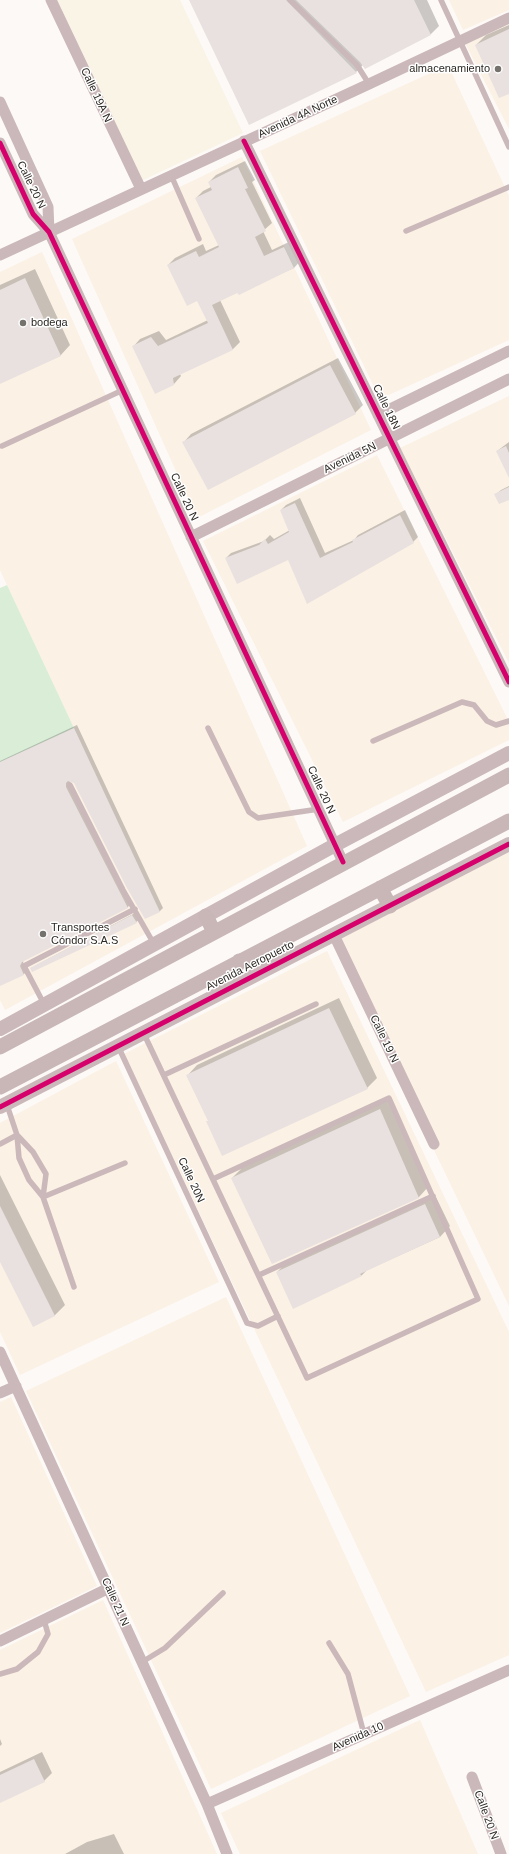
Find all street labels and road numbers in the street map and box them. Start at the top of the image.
street label: Calle 19A N [78,66,114,124]
street label: Avenida 4A Norte [256,93,340,141]
street label: Calle 20 N [14,159,48,211]
street label: Calle 18N [369,382,403,432]
street label: Avenida 5N [322,440,378,476]
street label: Calle 20 N [167,471,201,523]
street label: Calle 20 N [304,764,338,816]
street label: Avenida Aeropuerto [204,938,296,994]
street label: Calle 19 N [367,1013,401,1065]
street label: Calle 20N [175,1155,207,1205]
street label: Calle 21 N [99,1576,131,1628]
street label: Avenida 10 [330,1720,386,1754]
street label: Calle 20 N [471,1789,501,1841]

